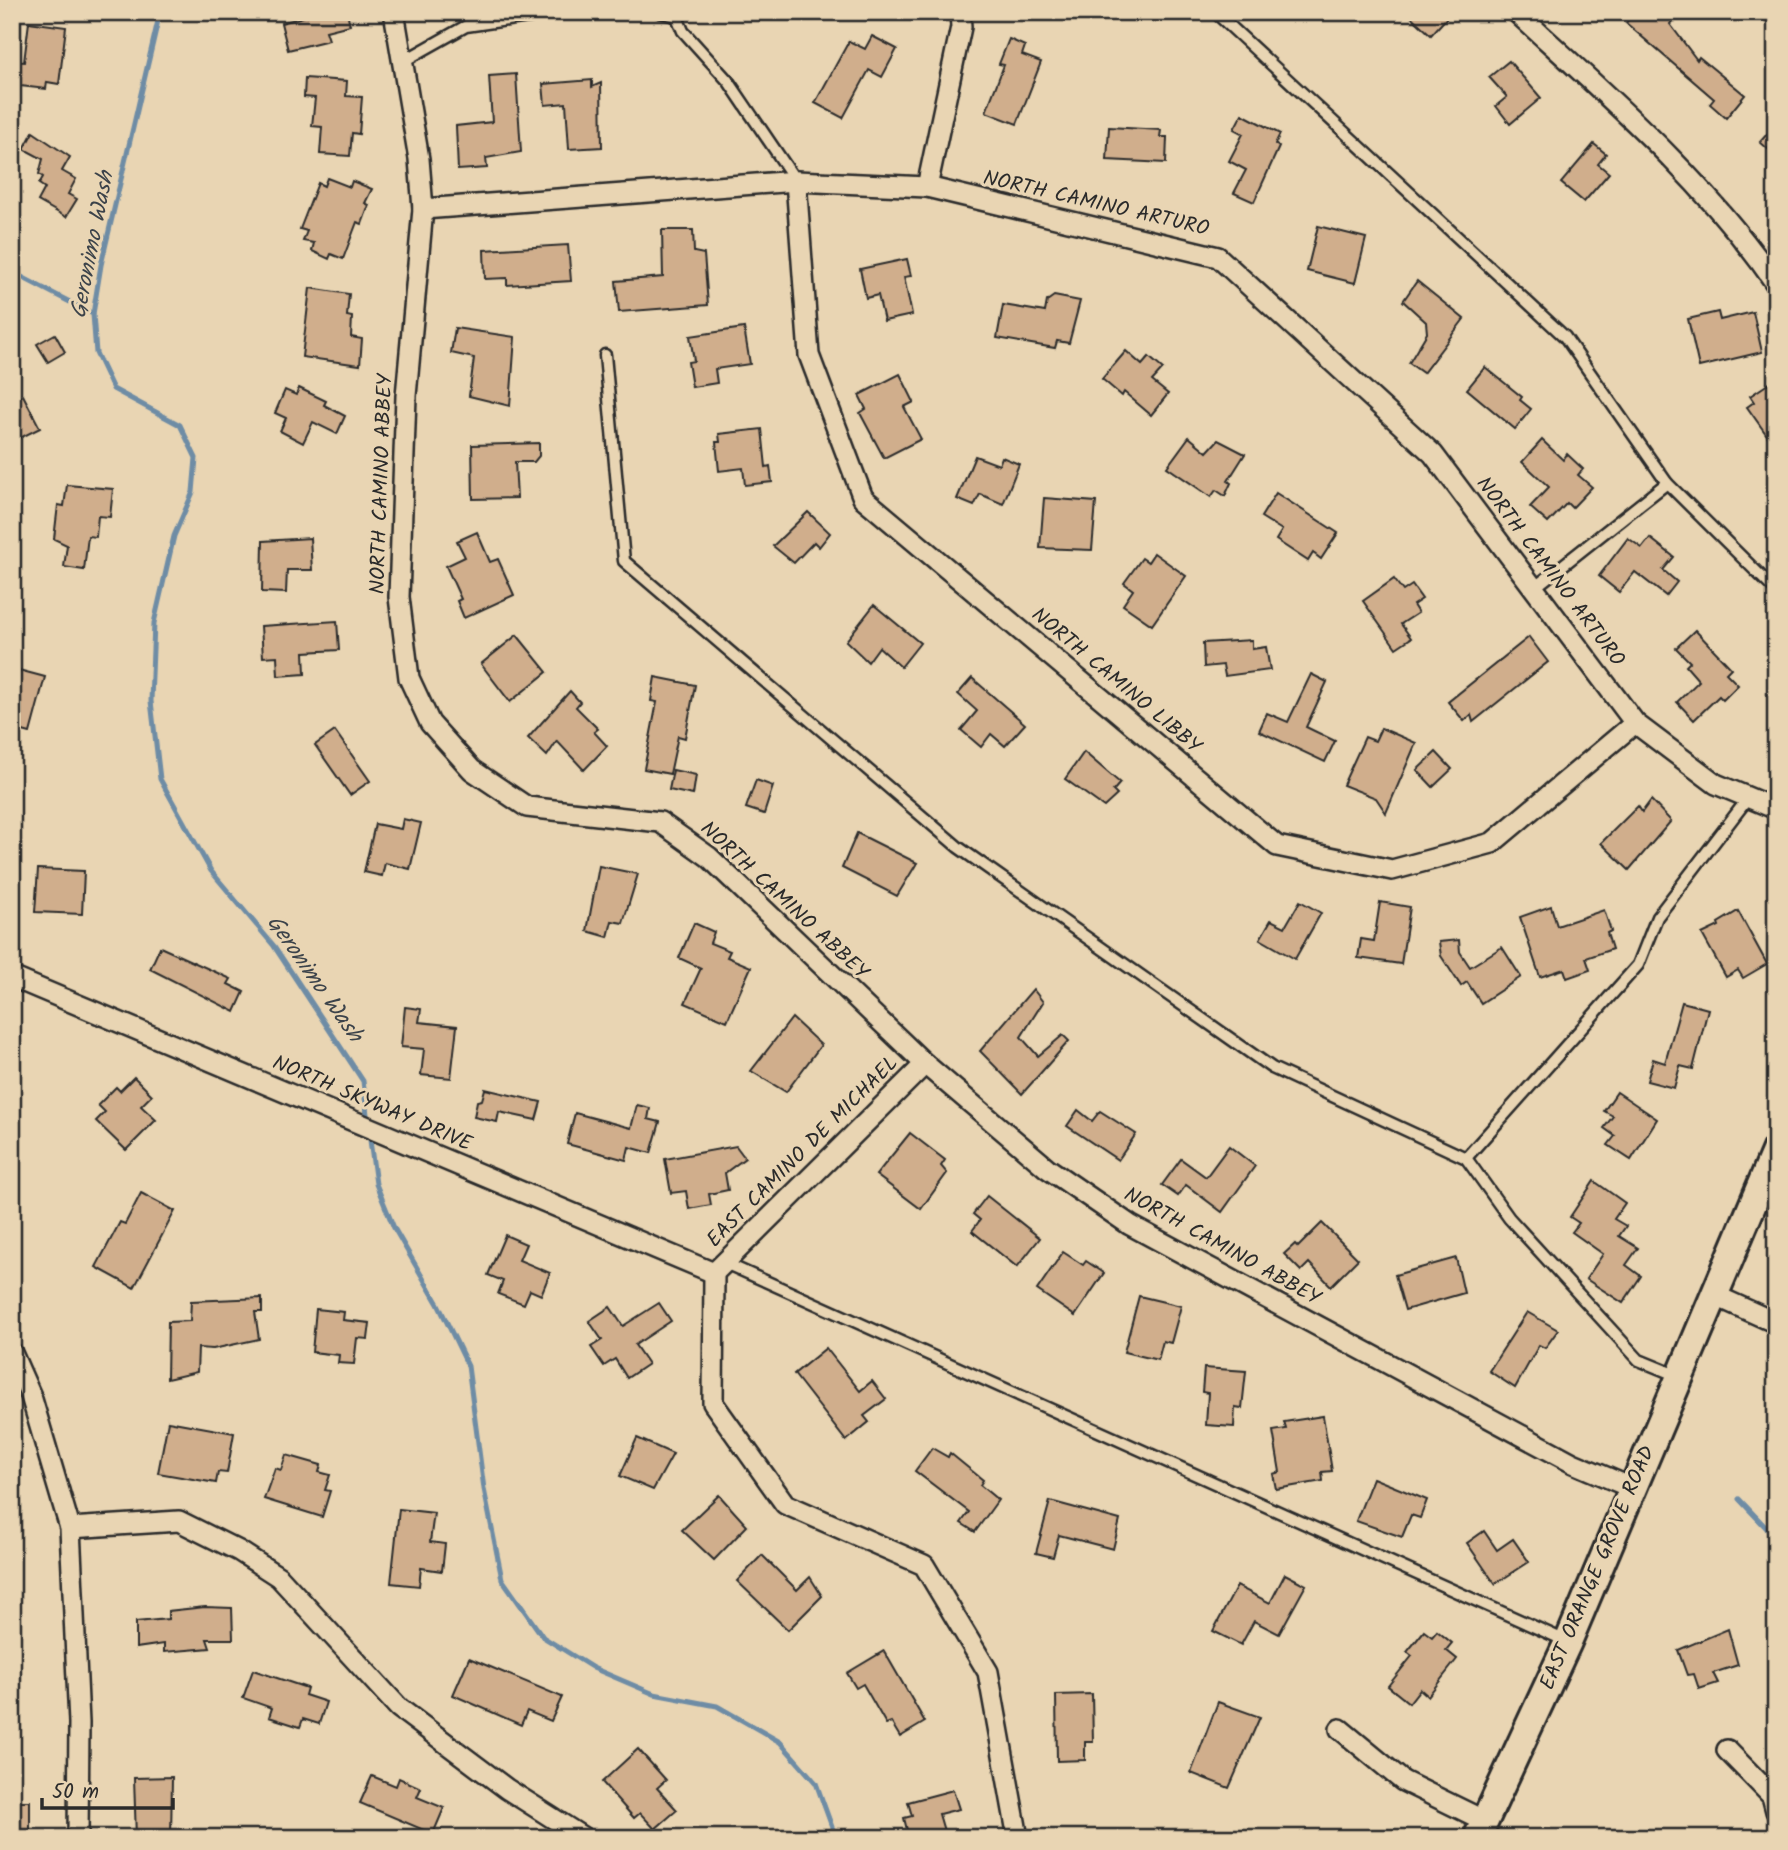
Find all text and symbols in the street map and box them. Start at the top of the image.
street label: NORTH CAMINO ARTURO [980,162,1212,246]
water label: Geronimo Wash [61,167,125,322]
street label: NORTH CAMINO ABBEY [362,372,402,595]
street label: NORTH CAMINO ARTURO [1467,470,1633,674]
street label: NORTH CAMINO LIBBY [1023,600,1209,763]
street label: NORTH CAMINO ABBEY [692,814,877,989]
water label: Geronimo Wash [257,908,372,1052]
street label: NORTH SKYWAY DRIVE [267,1047,478,1161]
street label: EAST CAMINO DE MICHAEL [699,1048,907,1256]
street label: NORTH CAMINO ABBEY [1117,1179,1327,1315]
street label: EAST ORANGE GROVE ROAD [1531,1441,1665,1695]
scale bar [42,1766,173,1810]
text: 50 m [52,1776,99,1809]

